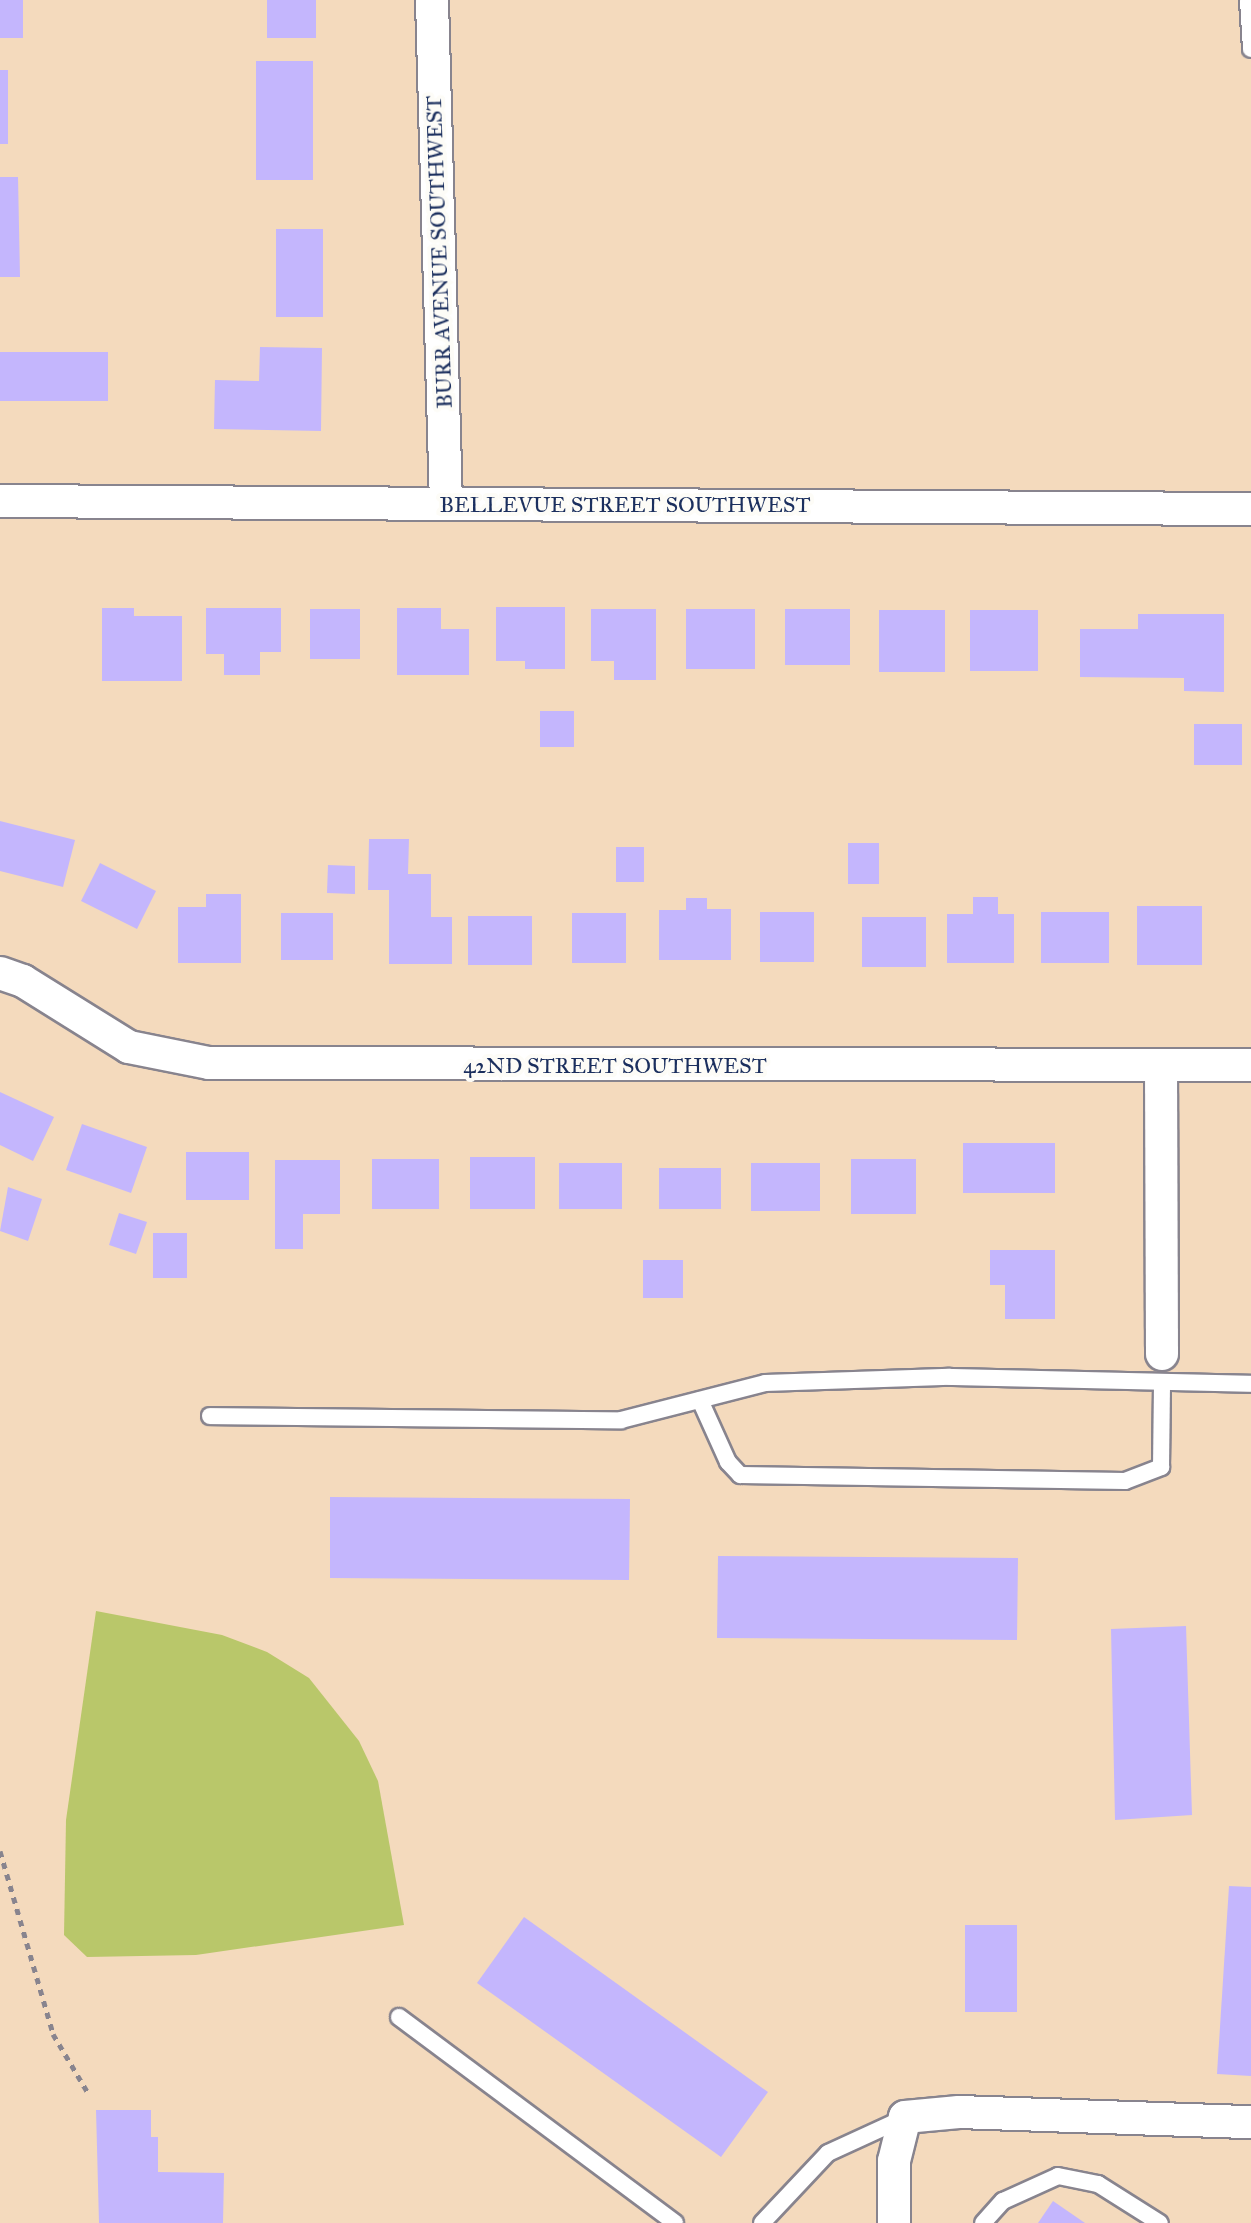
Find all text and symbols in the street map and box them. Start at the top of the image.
street label: BURR AVENUE SOUTHWEST [420,95,458,409]
street label: BELLEVUE STREET SOUTHWEST [440,492,810,518]
street label: 42ND STREET SOUTHWEST [463,1053,767,1079]

